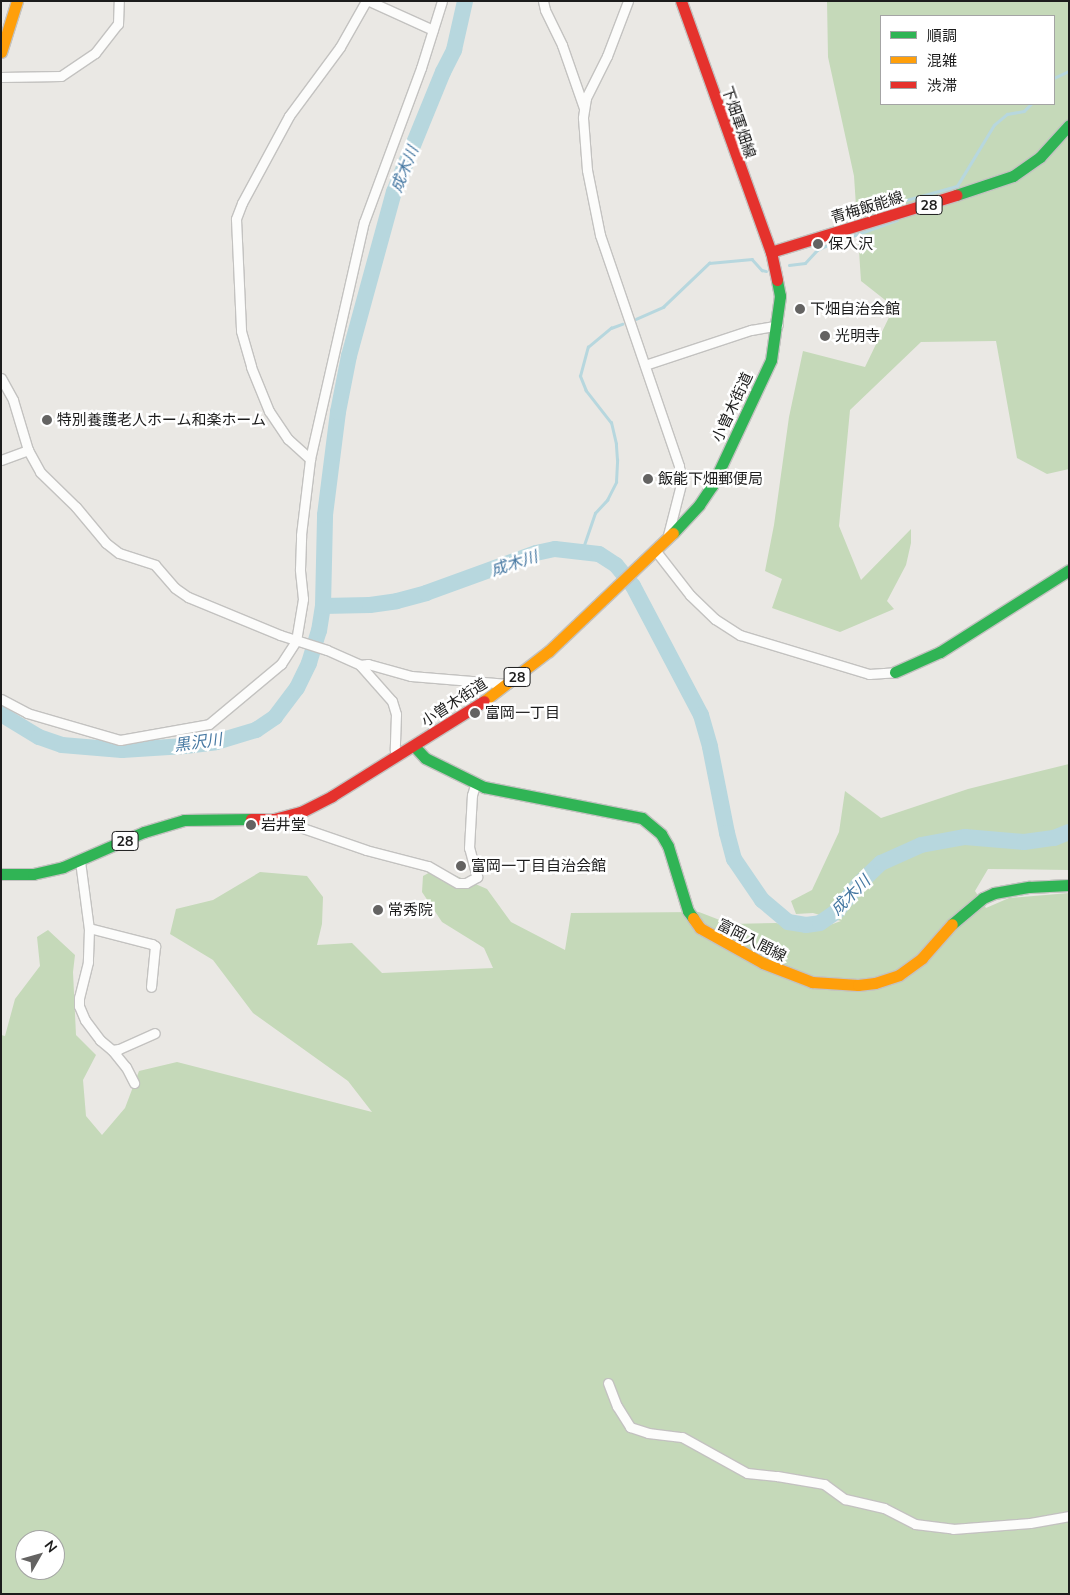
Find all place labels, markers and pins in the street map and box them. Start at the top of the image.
place label: 保入沢 [828,235,873,253]
marker: 保入沢 [812,238,824,250]
place label: 下畑自治会館 [810,300,900,318]
marker: 下畑自治会館 [794,303,806,315]
place label: 光明寺 [835,327,880,345]
marker: 光明寺 [819,330,831,342]
place label: 特別養護老人ホーム和楽ホーム [57,411,267,429]
marker: 特別養護老人ホーム和楽ホーム [41,414,53,426]
place label: 飯能下畑郵便局 [658,470,763,488]
marker: 飯能下畑郵便局 [642,473,654,485]
place label: 富岡一丁目 [485,704,560,722]
marker: 富岡一丁目 [469,707,481,719]
place label: 岩井堂 [261,816,306,834]
marker: 岩井堂 [245,819,257,831]
place label: 富岡一丁目自治会館 [471,857,606,875]
marker: 富岡一丁目自治会館 [455,860,467,872]
place label: 常秀院 [388,901,433,919]
marker: 常秀院 [372,904,384,916]

